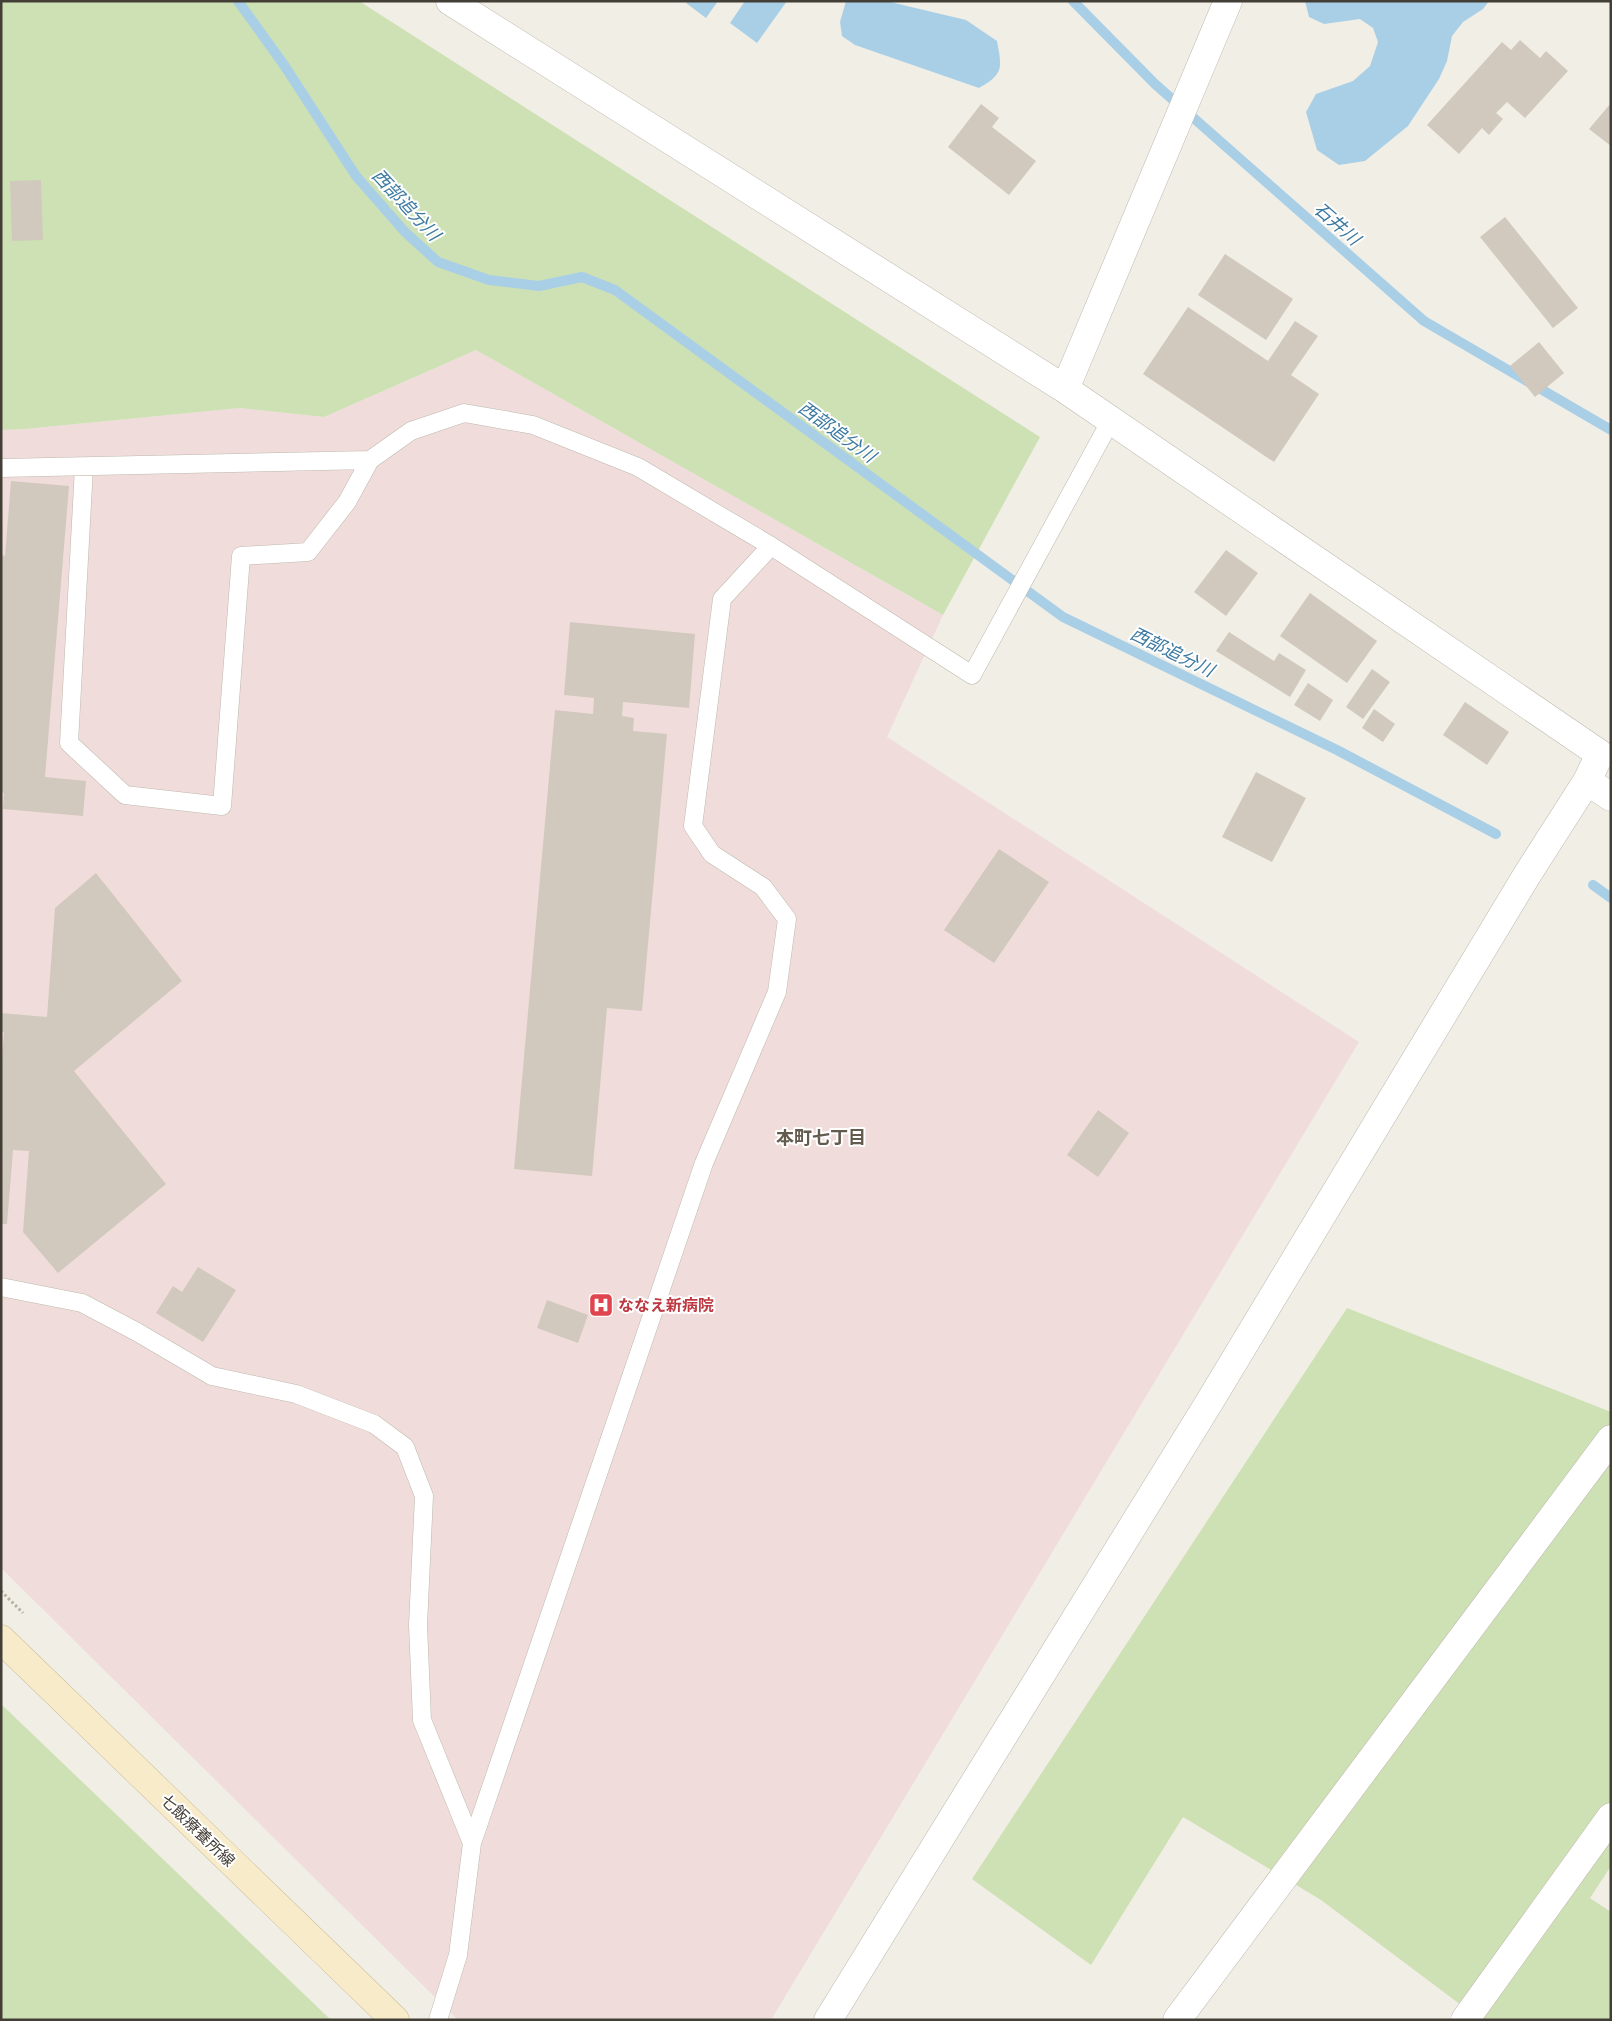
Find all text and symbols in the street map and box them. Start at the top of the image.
water label: 西部追分川 [368,164,447,246]
water label: 石井川 [1310,197,1367,251]
water label: 西部追分川 [795,396,882,468]
water label: 西部追分川 [1127,621,1220,682]
district label: 本町七丁目 [776,1126,866,1148]
hospital icon: ななえ新病院 [588,1292,614,1318]
place label: ななえ新病院 [618,1295,714,1314]
street label: 七飯療養所線 [157,1789,239,1870]

